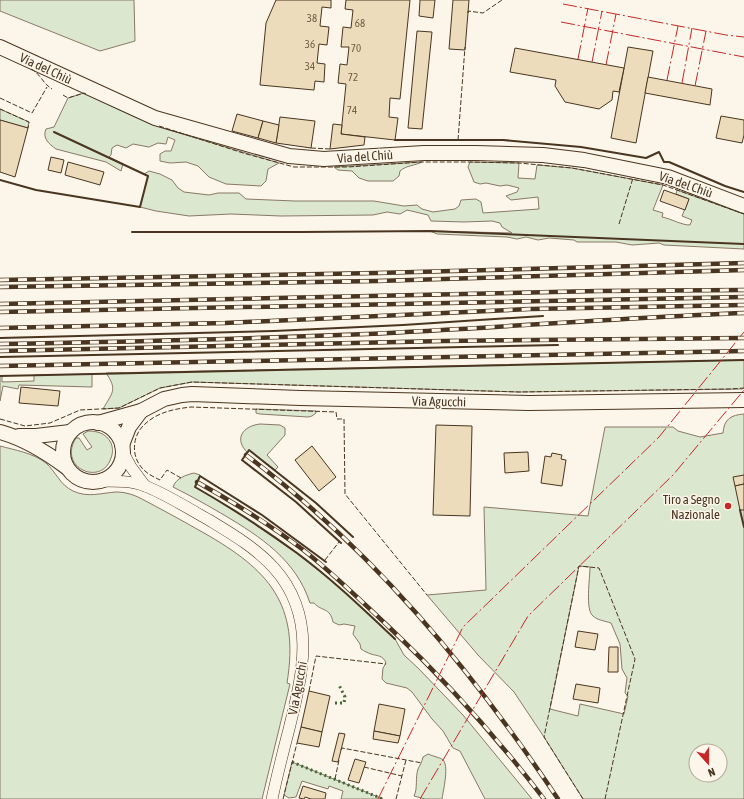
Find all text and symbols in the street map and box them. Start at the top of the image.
house number: 38 [307,12,317,24]
house number: 68 [355,17,365,29]
house number: 36 [305,38,315,50]
house number: 70 [351,42,361,54]
street label: Via del Chiù [17,50,74,87]
house number: 34 [305,60,315,72]
house number: 72 [348,71,358,83]
house number: 74 [347,104,357,116]
street label: Via del Chiù [337,147,393,166]
street label: Via del Chiù [657,168,715,201]
street label: Via Agucchi [412,394,466,409]
place label: Tiro a Segno Nazionale [663,492,720,522]
marker: Tiro a Segno Nazionale [723,501,733,511]
street label: Via Agucchi [285,660,310,716]
north arrow [688,743,728,783]
text: N [706,766,717,779]

